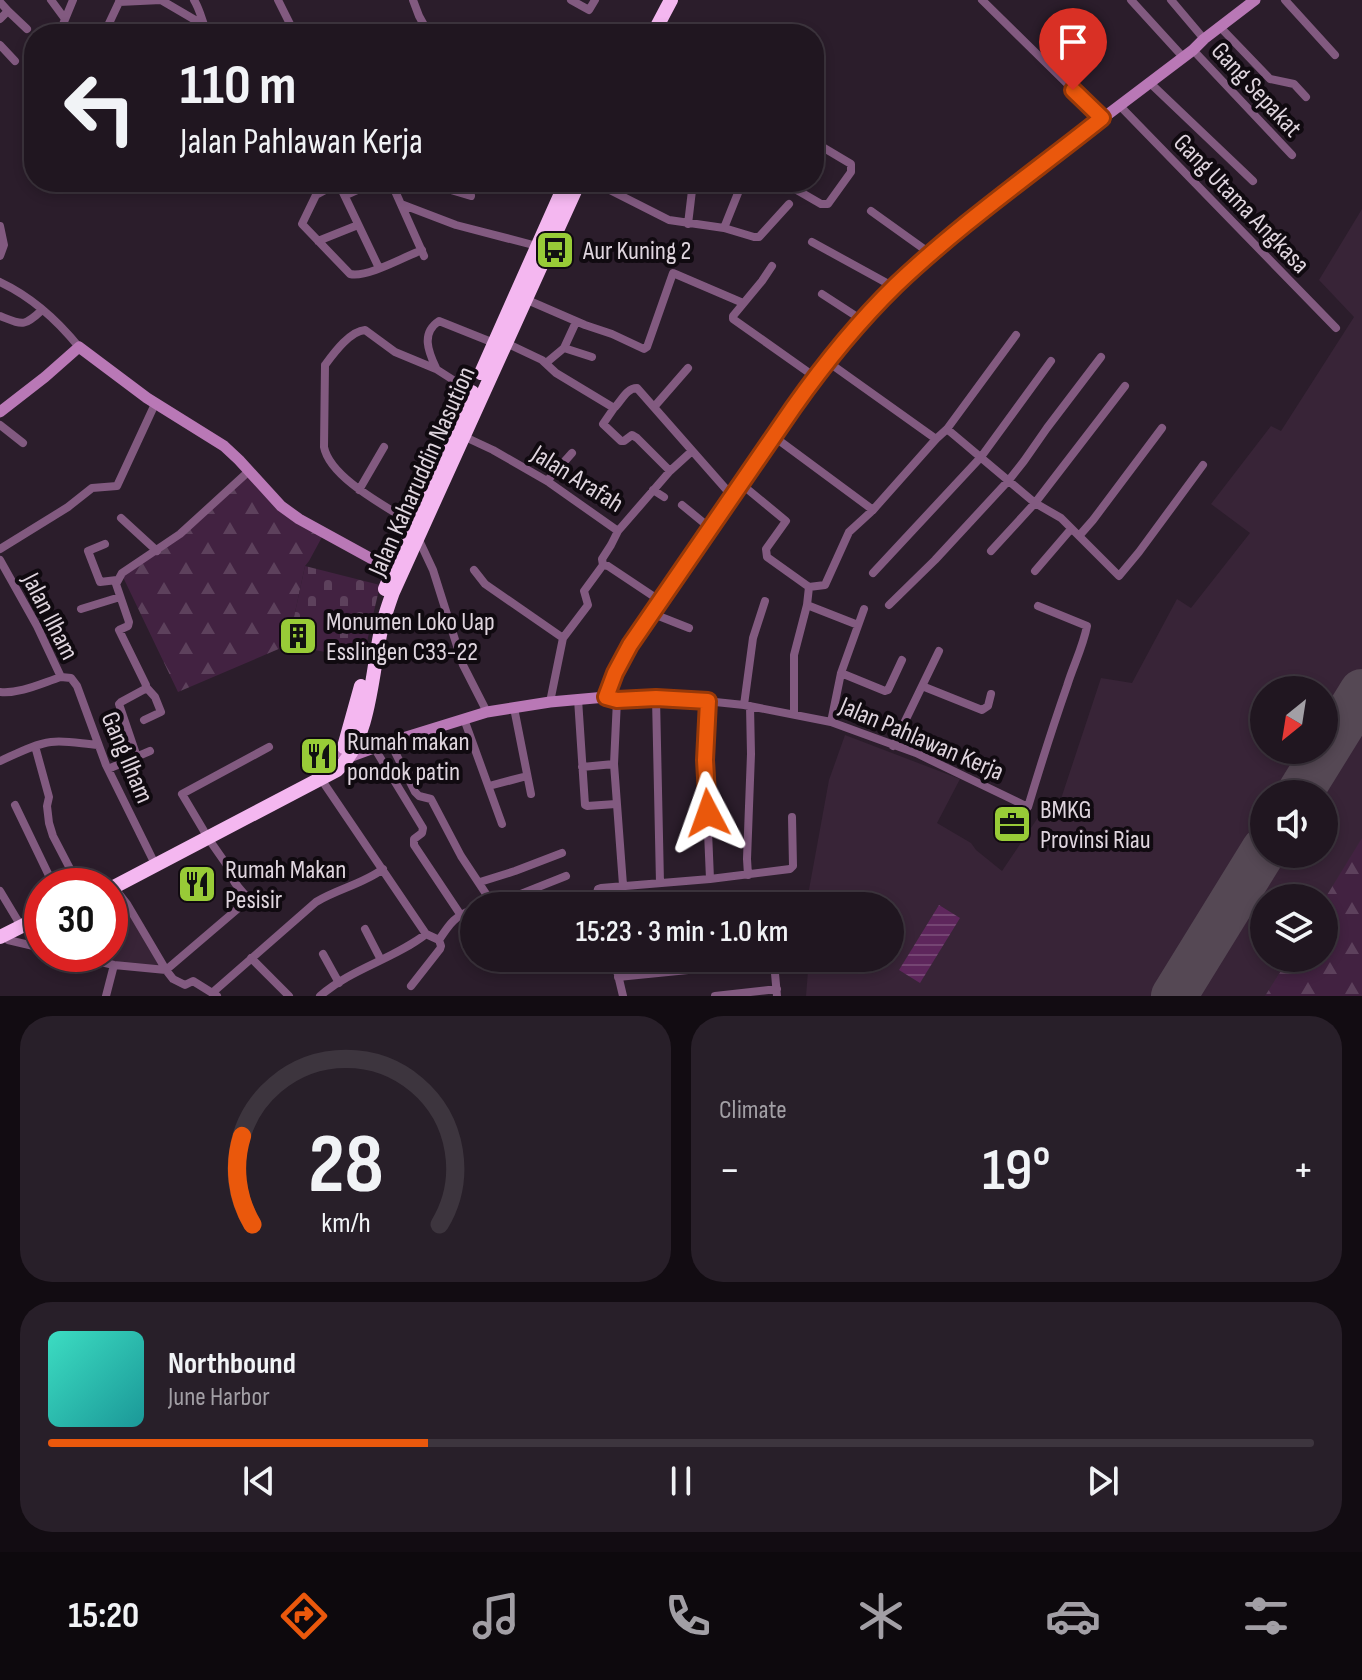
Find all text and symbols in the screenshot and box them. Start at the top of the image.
pin [1039,8,1107,90]
icon: arrive [1051,20,1095,64]
street label: Gang Sepakat [1204,36,1308,144]
text: 110 m [180,53,296,120]
icon: left [48,56,152,160]
text: Jalan Pahlawan Kerja [180,121,423,164]
street label: Gang Utama Angkasa [1166,128,1315,280]
bus stop icon: Aur Kuning 2 [534,229,576,271]
place label: Aur Kuning 2 [582,236,691,267]
street label: Jalan Kaharuddin Nasution [362,362,483,582]
street label: Jalan Arafah [525,438,629,520]
street label: Jalan Ilham [14,567,85,665]
place label: Monumen Loko Uap Esslingen C33-22 [326,607,495,668]
building icon: Monumen Loko Uap Esslingen C33-22 [277,615,319,657]
north arrow [1250,676,1338,764]
map controls [1250,676,1338,972]
street label: Jalan Pahlawan Kerja [834,690,1008,788]
street label: Gang Ilham [94,707,160,808]
place label: Rumah makan pondok patin [347,727,470,788]
restaurant icon: Rumah makan pondok patin [298,735,340,777]
position arrow [666,771,750,855]
button: sound [1250,780,1338,868]
place label: BMKG Provinsi Riau [1040,795,1151,856]
office icon: BMKG Provinsi Riau [991,803,1033,845]
place label: Rumah Makan Pesisir [225,855,346,916]
restaurant icon: Rumah Makan Pesisir [176,863,218,905]
speed limit sign: 30 [24,868,128,972]
button: layers [1250,884,1338,972]
text: 15:23 · 3 min · 1.0 km [576,914,788,950]
text: Climate [719,1095,787,1126]
text: 28 [308,1116,383,1216]
text: 19° [982,1135,1051,1207]
text: − [719,1144,741,1197]
text: + [1292,1144,1314,1197]
text: km/h [321,1206,370,1241]
text: Northbound [168,1346,296,1382]
text: June Harbor [168,1382,270,1413]
icon: previous [237,1459,281,1503]
icon: pause [659,1459,703,1503]
icon: next [1081,1459,1125,1503]
icon: directions [276,1588,332,1644]
icon: music [468,1588,524,1644]
icon: phone [660,1588,716,1644]
icon: climate [853,1588,909,1644]
icon: car [1045,1588,1101,1644]
icon: filters [1238,1588,1294,1644]
text: 15:20 [68,1595,139,1638]

